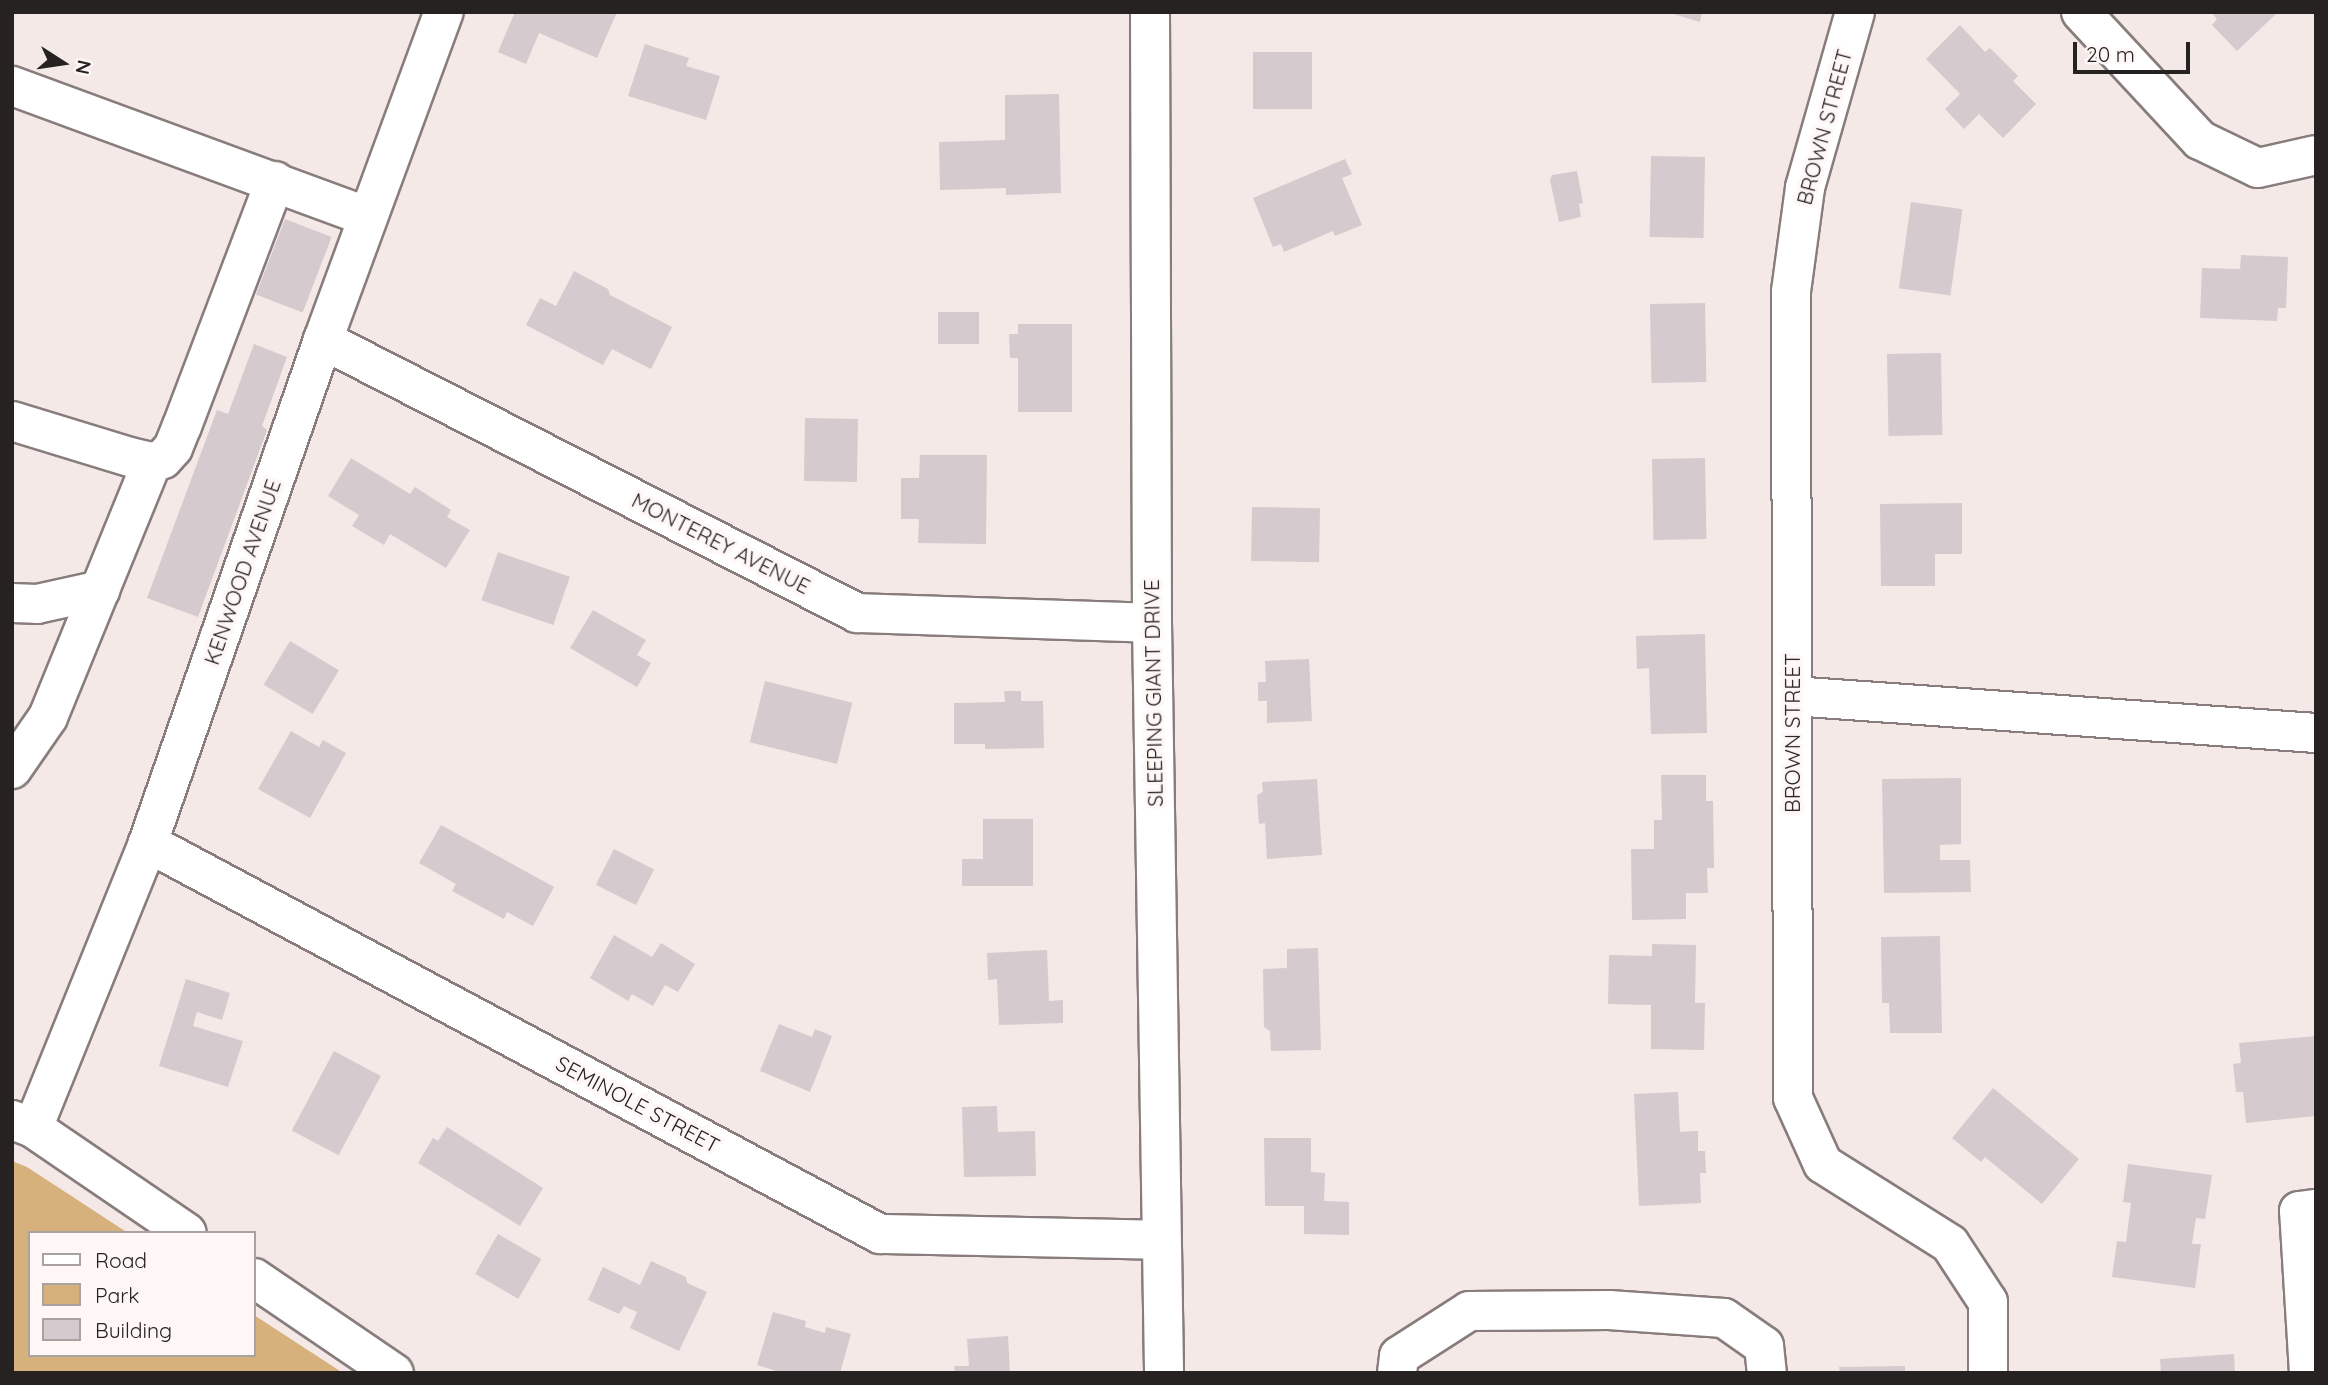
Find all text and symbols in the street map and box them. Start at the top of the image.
north arrow [28,28,98,98]
scale bar [2076,28,2193,72]
text: 20 m [2086,41,2135,67]
street label: BROWN STREET [1791,47,1857,207]
text: N [70,58,97,77]
street label: KENWOOD AVENUE [198,476,286,668]
street label: MONTEREY AVENUE [628,487,814,599]
street label: SLEEPING GIANT DRIVE [1138,579,1168,807]
street label: BROWN STREET [1779,653,1805,813]
street label: SEMINOLE STREET [552,1050,724,1158]
legend [28,1231,256,1357]
text: Road [95,1247,147,1273]
text: Park [95,1282,139,1308]
text: Building [95,1317,172,1343]

